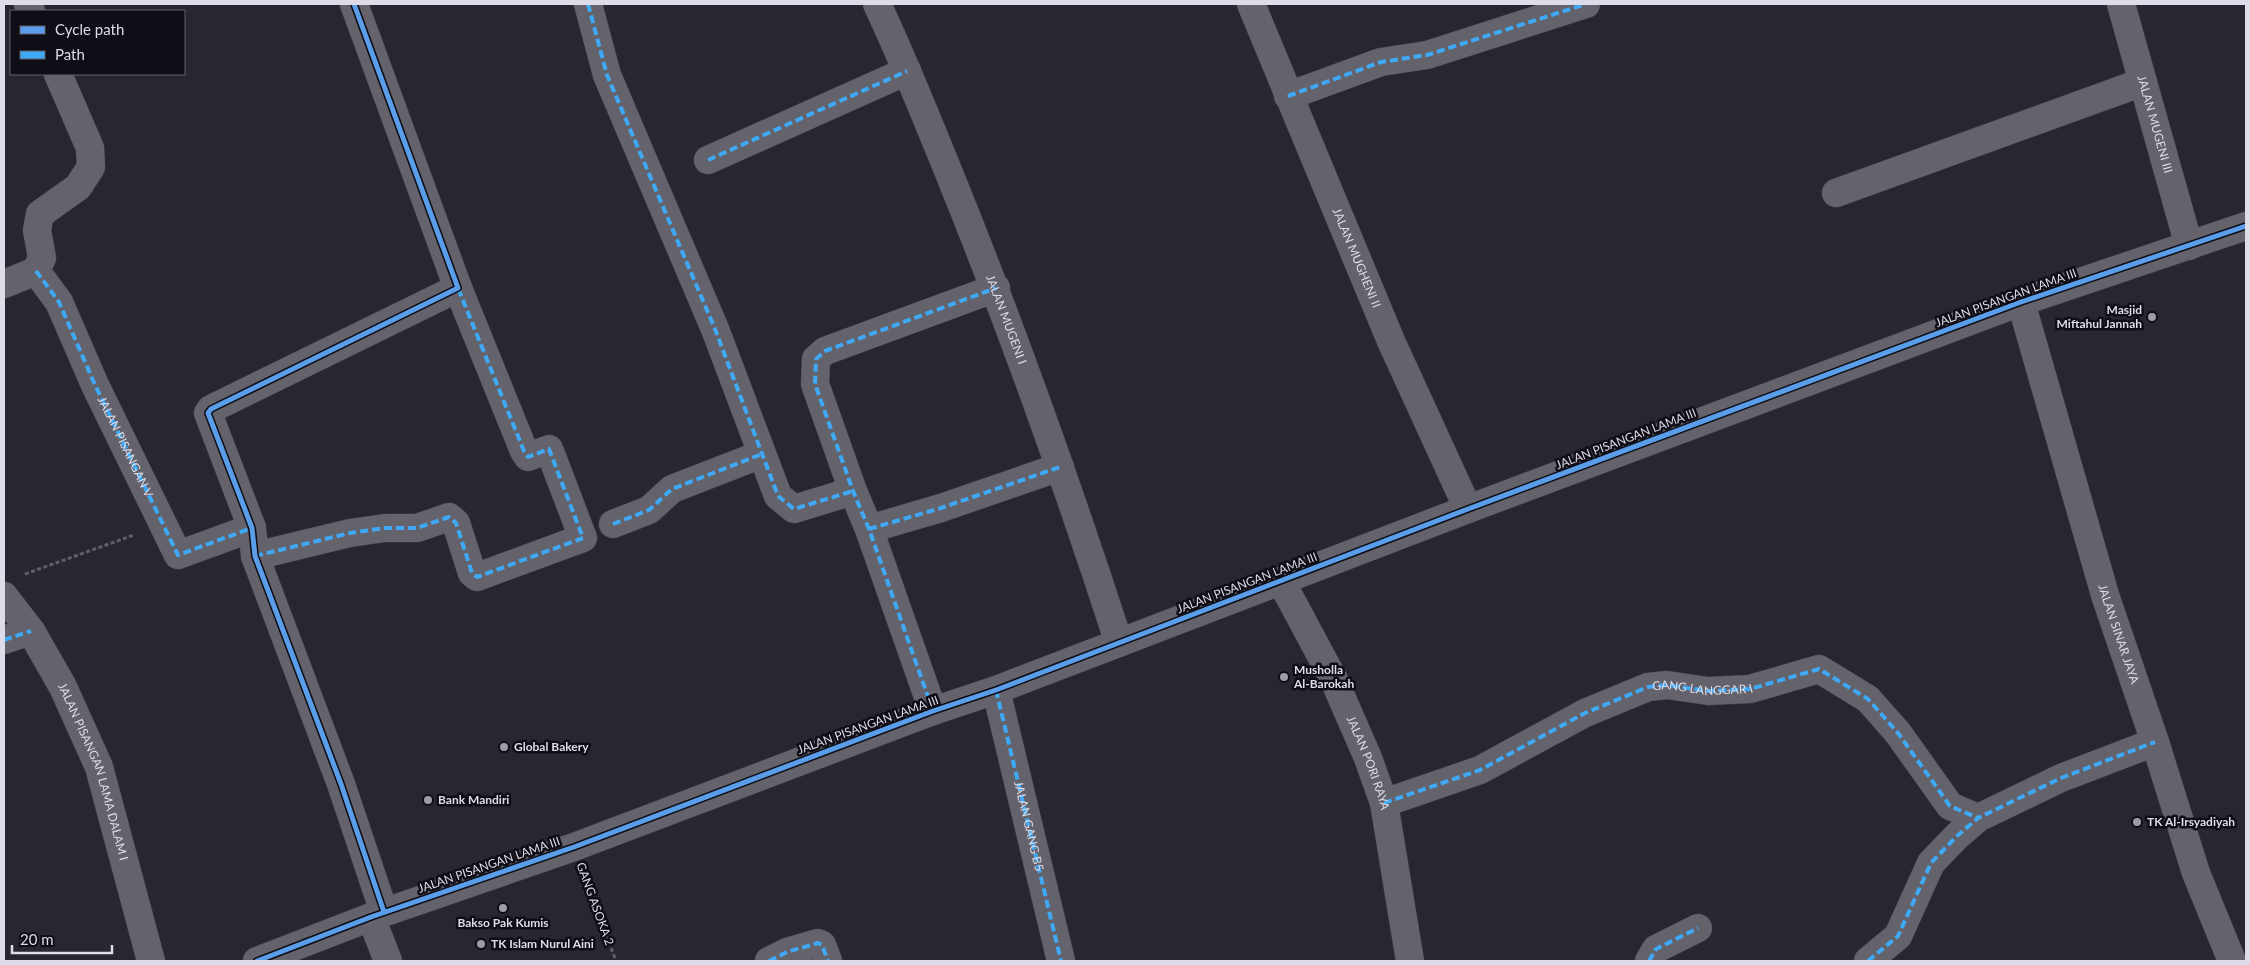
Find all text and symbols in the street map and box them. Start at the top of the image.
legend [10,10,185,75]
text: Cycle path [55,20,124,38]
text: Path [55,45,85,63]
street label: JALAN MUGENI III [2134,74,2176,175]
street label: JALAN MUGHENI II [1330,206,1384,310]
street label: JALAN PISANGAN LAMA III [1933,265,2078,330]
street label: JALAN MUGENI I [983,273,1030,366]
place label: Masjid Miftahul Jannah [2057,302,2142,331]
marker: Masjid Miftahul Jannah [2146,311,2158,323]
street label: JALAN PISANGAN V [95,394,157,501]
street label: JALAN PISANGAN LAMA III [1554,405,1698,472]
street label: JALAN PISANGAN LAMA III [1175,549,1319,616]
street label: JALAN SINAR JAYA [2095,582,2143,686]
place label: Musholla Al-Barokah [1293,662,1354,691]
marker: Musholla Al-Barokah [1278,671,1290,683]
street label: GANG LANGGAR I [1652,677,1755,698]
street label: JALAN PISANGAN LAMA DALAM I [55,680,132,862]
street label: JALAN PISANGAN LAMA III [795,692,940,757]
street label: JALAN PORI RAYA [1343,713,1393,812]
place label: Global Bakery [514,739,589,754]
marker: Global Bakery [498,741,510,753]
street label: JALAN GANG B5 [1011,779,1047,873]
place label: Bank Mandiri [438,792,509,807]
marker: Bank Mandiri [422,794,434,806]
place label: TK Al-Irsyadiyah [2147,814,2235,829]
marker: TK Al-Irsyadiyah [2131,816,2143,828]
street label: JALAN PISANGAN LAMA III [416,833,562,896]
street label: GANG ASOKA 2 [573,860,617,947]
marker: Bakso Pak Kumis [497,902,509,914]
place label: Bakso Pak Kumis [457,915,549,930]
scale bar [12,922,112,954]
text: 20 m [20,930,54,948]
place label: TK Islam Nurul Aini [491,936,594,951]
marker: TK Islam Nurul Aini [475,938,487,950]

